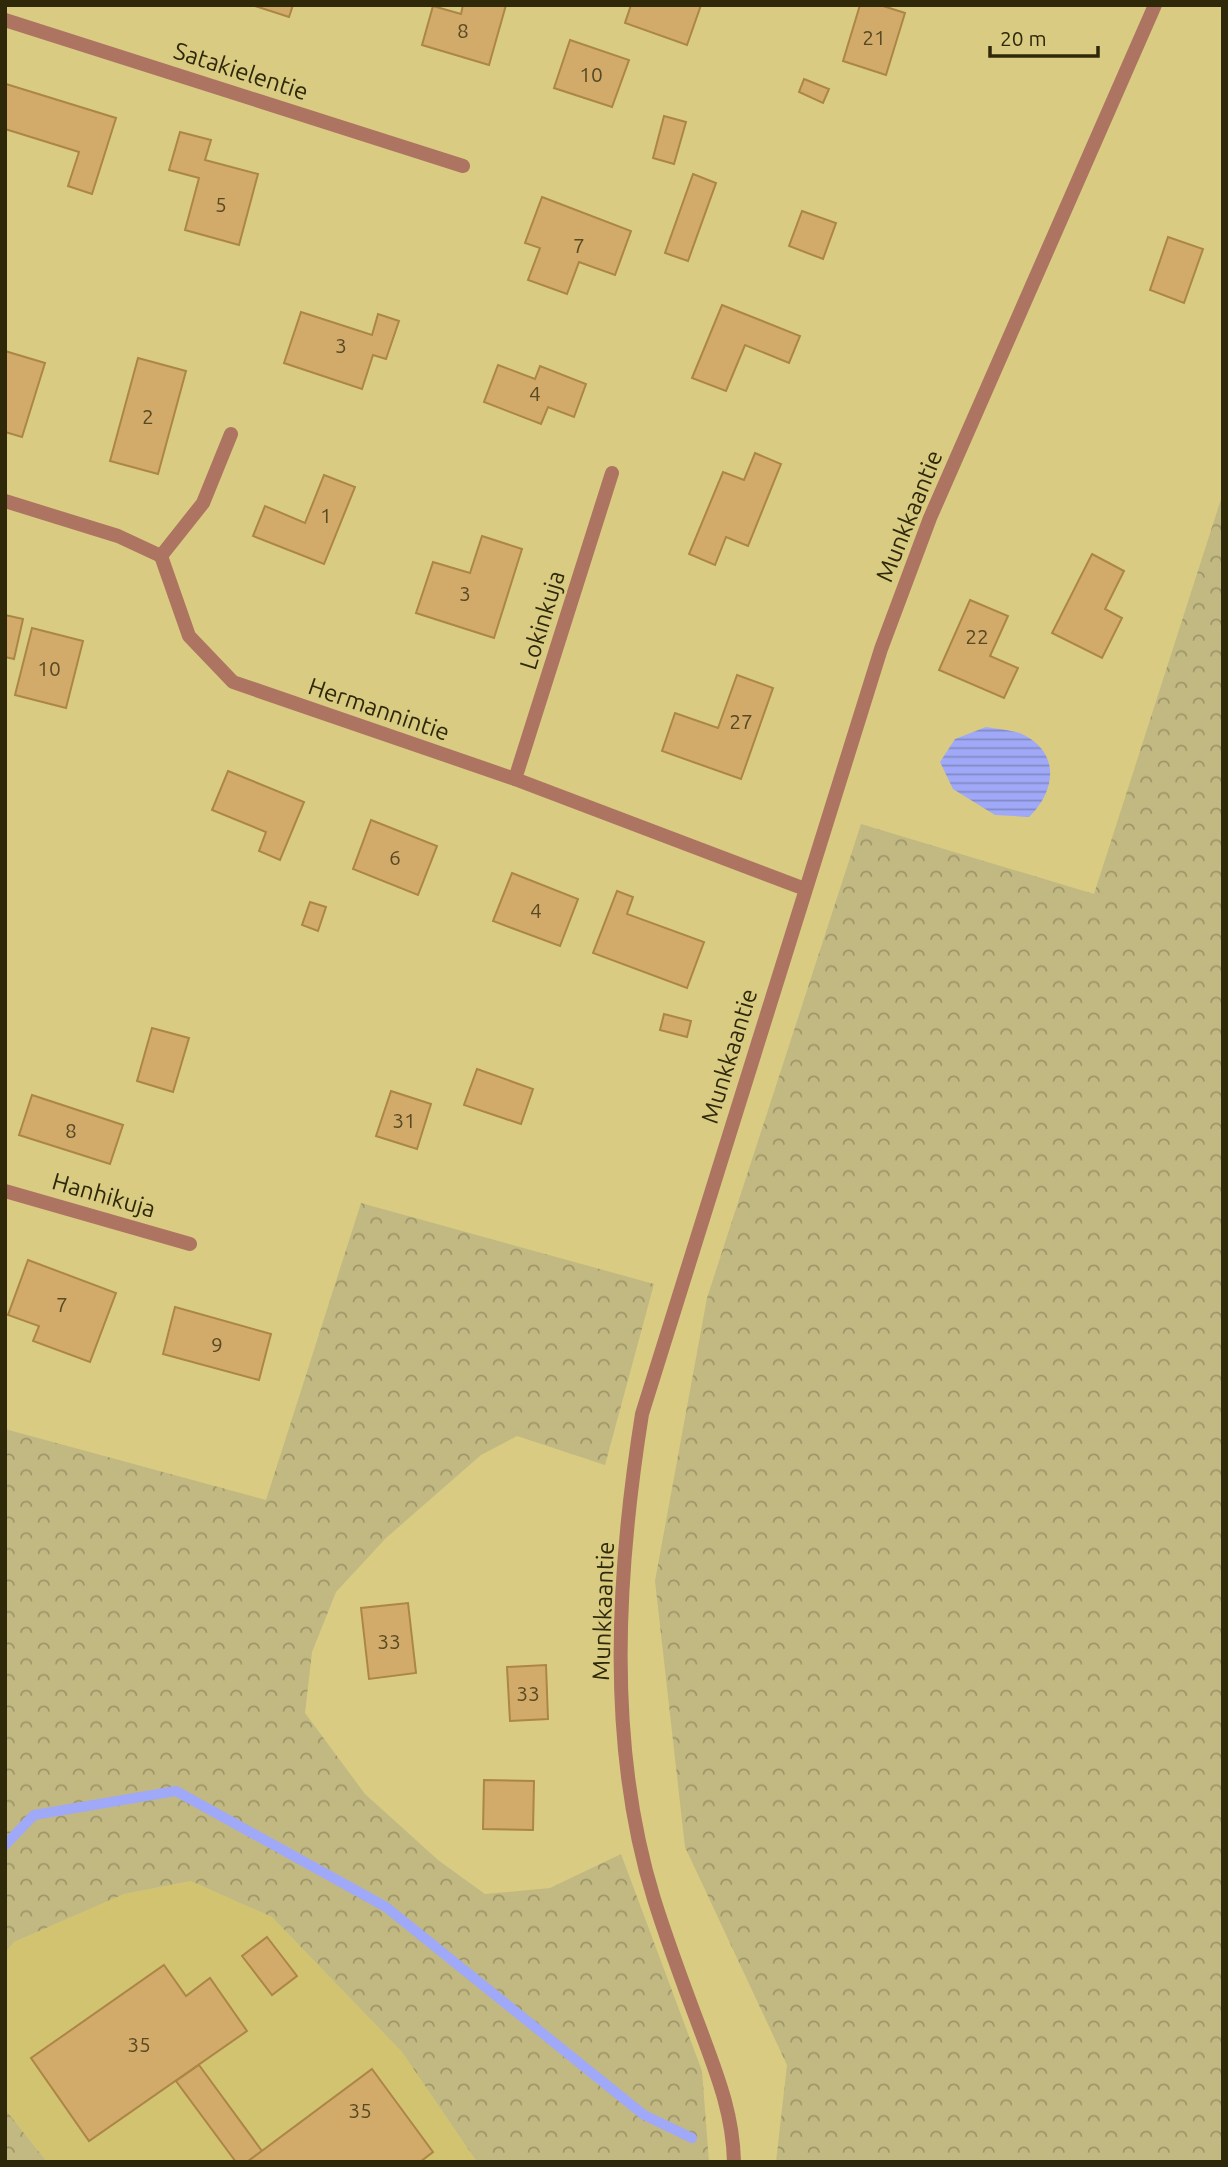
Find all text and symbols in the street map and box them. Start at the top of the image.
scale bar [990,14,1098,58]
house number: 8 [457,18,469,42]
house number: 21 [862,25,886,49]
text: 20 m [1000,26,1047,50]
street label: Satakielentie [170,37,312,105]
house number: 10 [579,62,603,86]
house number: 5 [215,192,227,216]
house number: 7 [573,233,585,257]
house number: 3 [335,333,347,357]
house number: 4 [529,381,541,405]
house number: 2 [142,404,154,428]
street label: Munkkaantie [870,446,948,586]
house number: 1 [320,503,332,527]
street label: Lokinkuja [514,567,570,673]
house number: 3 [459,581,471,605]
house number: 22 [965,624,989,648]
house number: 10 [37,656,61,680]
street label: Hermannintie [305,672,453,746]
house number: 27 [729,709,753,733]
house number: 6 [389,845,401,869]
house number: 4 [530,898,542,922]
street label: Munkkaantie [696,985,762,1127]
house number: 31 [392,1108,416,1132]
house number: 8 [65,1118,77,1142]
street label: Hanhikuja [49,1167,159,1223]
house number: 7 [56,1292,68,1316]
house number: 9 [211,1332,223,1356]
street label: Munkkaantie [587,1541,619,1681]
house number: 33 [377,1629,401,1653]
house number: 33 [516,1681,540,1705]
house number: 35 [127,2032,151,2056]
house number: 35 [348,2098,372,2122]

